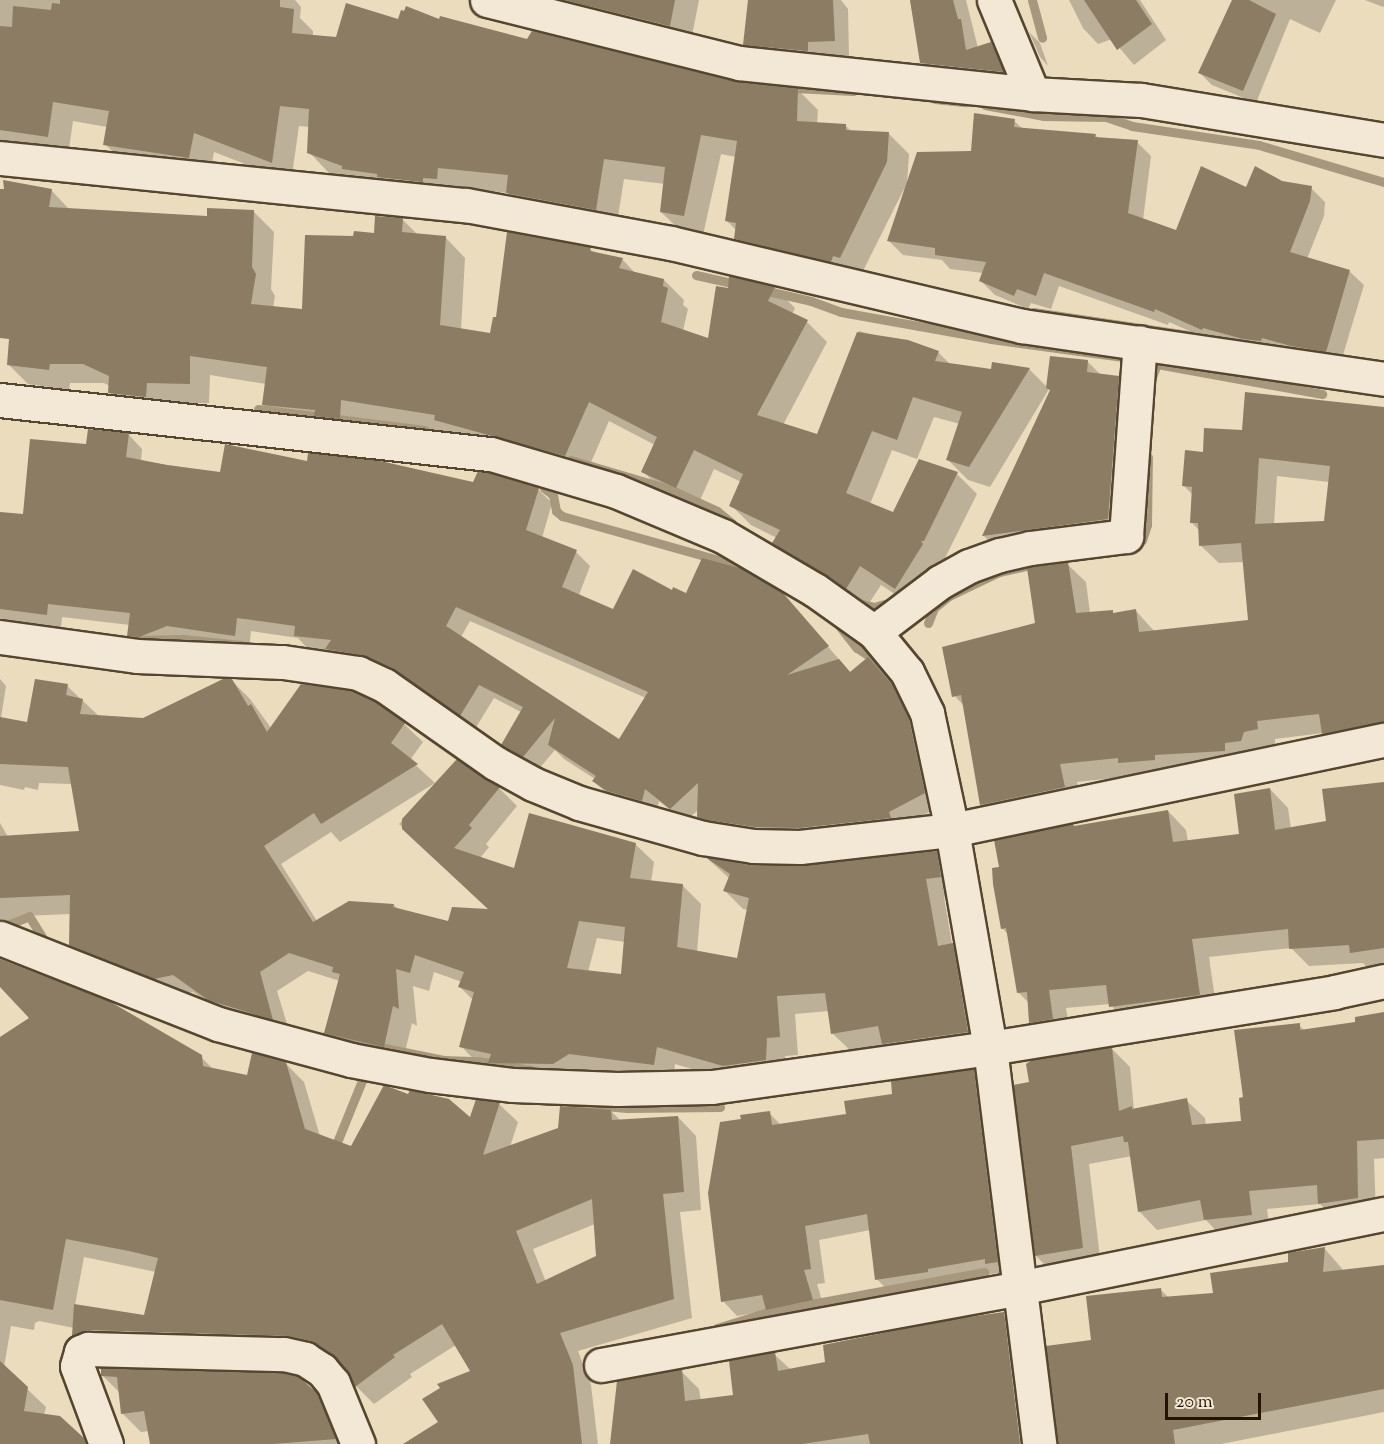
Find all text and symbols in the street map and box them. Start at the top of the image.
scale bar [1168,1381,1264,1419]
text: 20 m [1176,1390,1213,1416]

